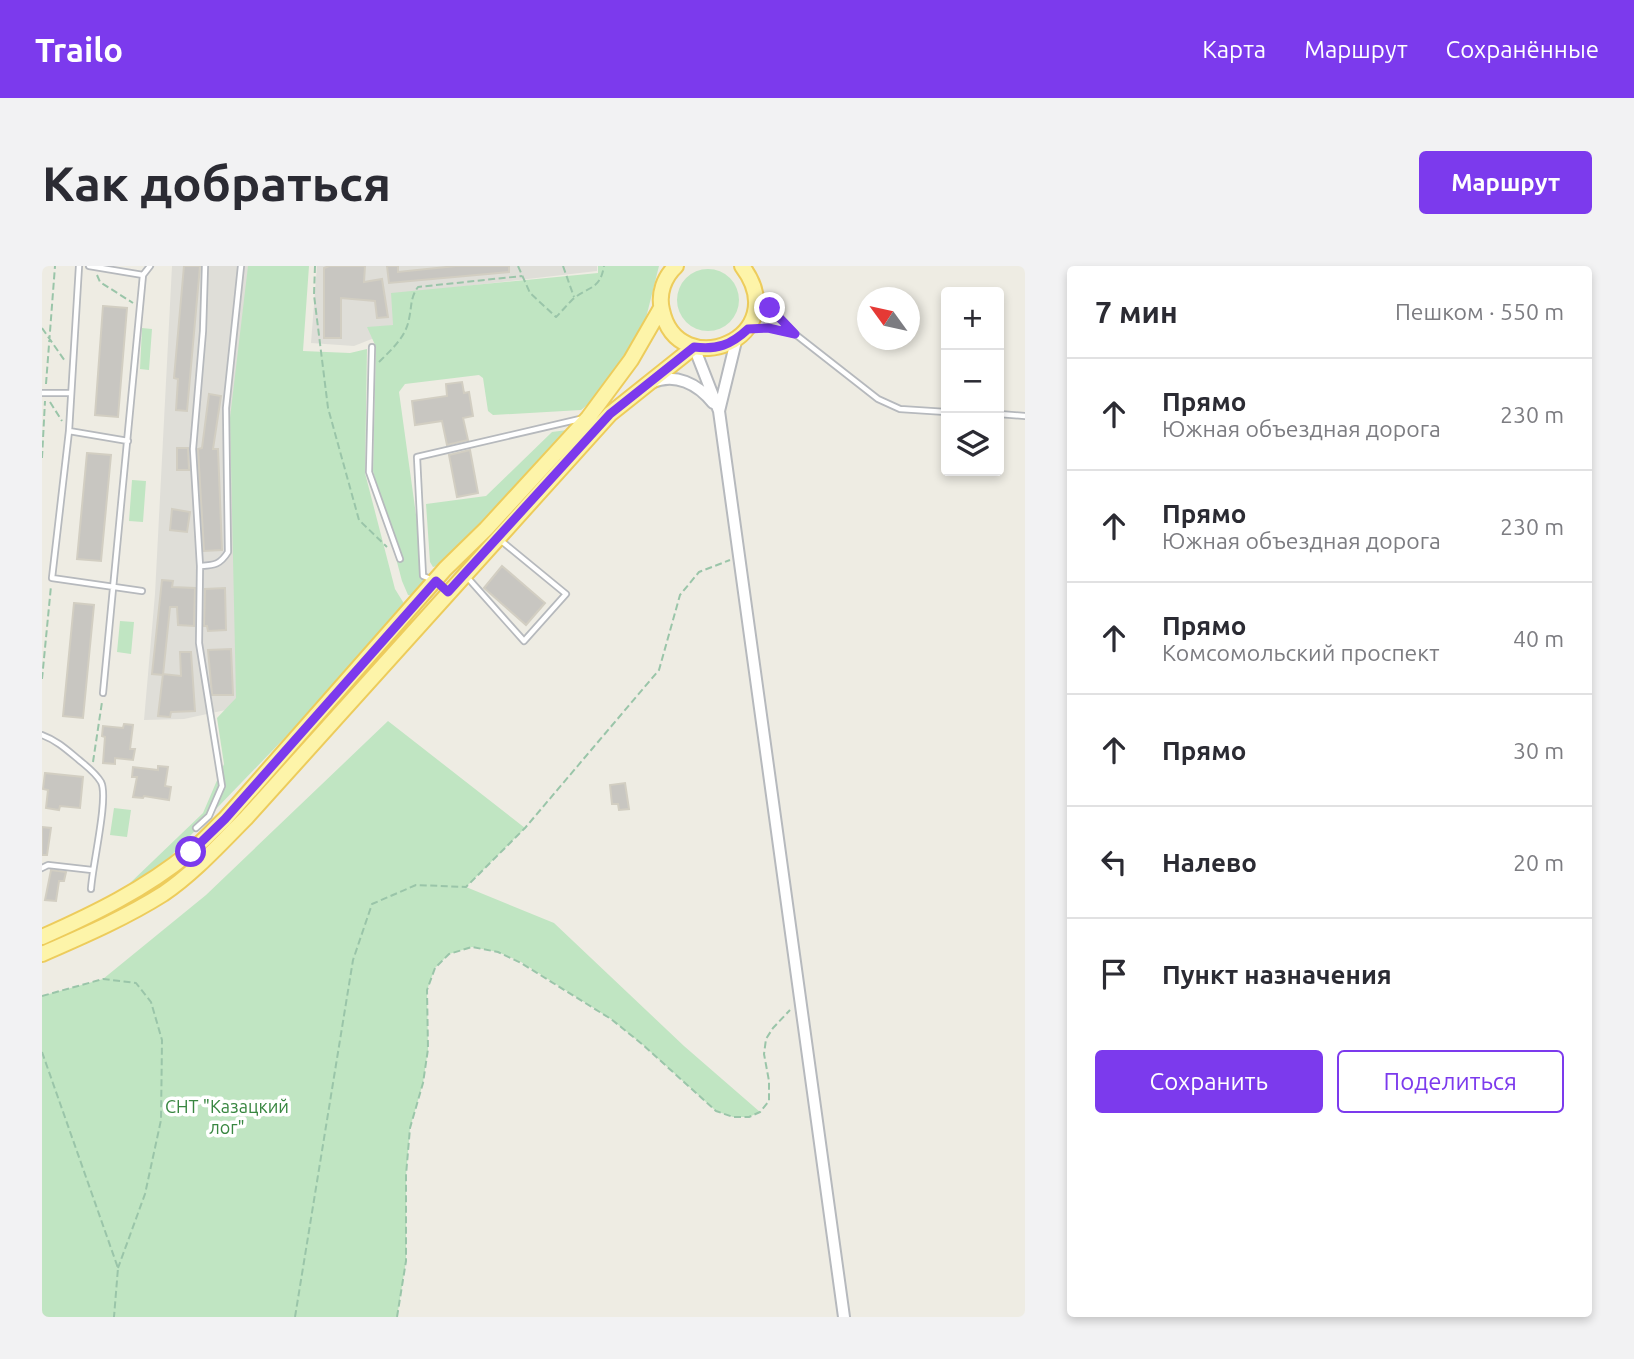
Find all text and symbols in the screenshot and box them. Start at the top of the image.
text: Trailo [35,31,123,68]
text: Карта [1202,36,1266,63]
text: Маршрут [1304,36,1408,63]
text: Сохранённые [1446,36,1599,63]
button: Маршрут [1419,151,1592,214]
text: Как добраться [42,155,391,210]
north arrow [857,287,920,350]
map controls [941,287,1004,476]
button: + [941,287,1004,350]
route end [754,292,785,323]
text: 7 мин [1095,295,1178,329]
text: Пешком · 550 m [1395,299,1564,324]
button: − [941,350,1004,413]
text: Прямо [1162,387,1246,416]
icon: ahead [1095,395,1133,433]
text: 230 m [1500,402,1564,427]
button: layers [941,413,1004,476]
text: Южная объездная дорога [1162,416,1441,441]
text: Прямо [1162,499,1246,528]
icon: ahead [1095,507,1133,545]
text: 230 m [1500,514,1564,539]
text: Южная объездная дорога [1162,528,1441,553]
text: Прямо [1162,611,1246,640]
icon: ahead [1095,619,1133,657]
text: 40 m [1513,626,1564,651]
text: Комсомольский проспект [1162,640,1439,665]
icon: ahead [1095,731,1133,769]
text: Прямо [1162,736,1246,765]
text: 30 m [1513,738,1564,763]
route start [175,836,206,867]
icon: left [1095,843,1133,881]
text: Налево [1162,848,1257,877]
text: 20 m [1513,850,1564,875]
icon: arrive [1095,955,1133,993]
text: Пункт назначения [1162,960,1392,989]
button: Сохранить [1095,1050,1323,1113]
button: Поделиться [1337,1050,1564,1113]
park label: СНТ "Казацкий лог" [165,1096,289,1137]

